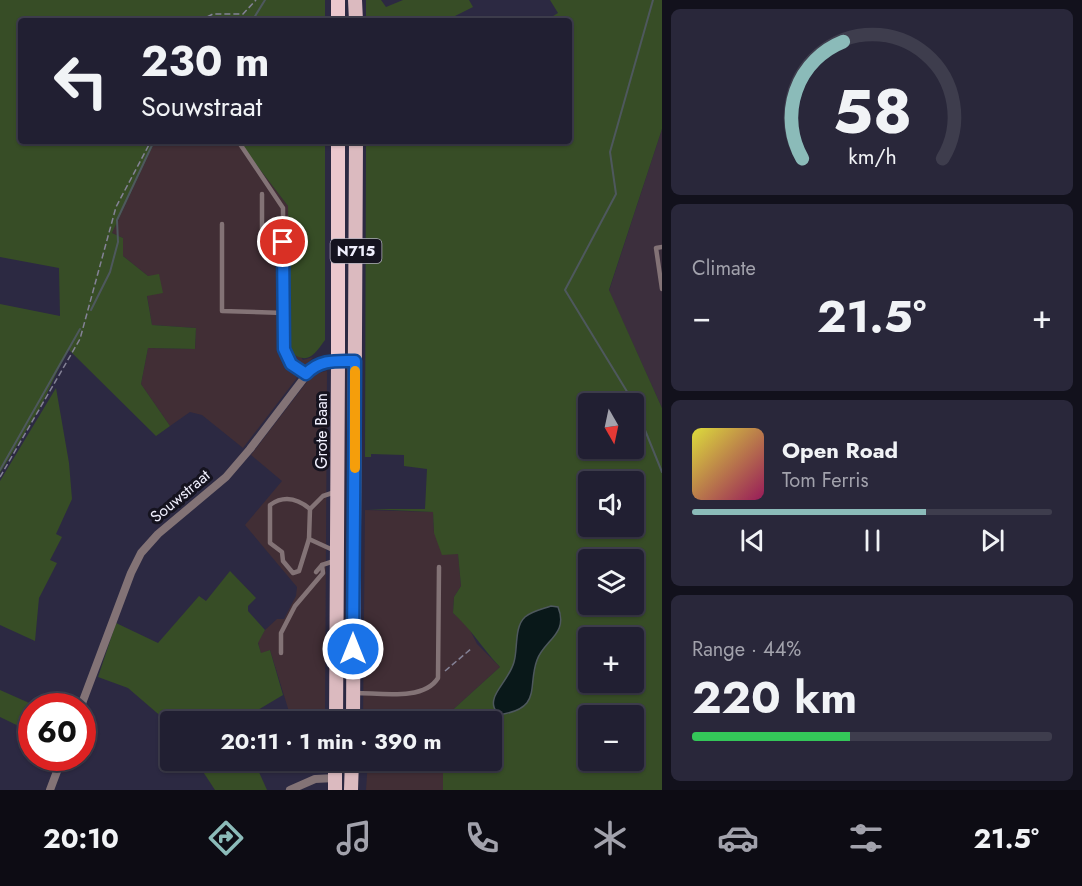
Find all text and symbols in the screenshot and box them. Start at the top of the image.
text: 230 m [141,31,269,92]
icon: left [42,42,120,120]
text: 58 [832,66,912,156]
text: Souwstraat [141,87,262,126]
text: km/h [848,142,896,173]
pin [257,216,308,267]
icon: arrive [266,225,299,258]
road number: N715 [330,239,382,263]
text: Climate [692,254,756,283]
text: 21.5° [817,284,926,349]
text: − [692,293,711,340]
text: + [1032,293,1052,340]
street label: Grote Baan [310,393,333,469]
north arrow [578,393,644,459]
map controls [578,393,644,771]
text: Open Road [782,434,898,466]
street label: Souwstraat [145,464,215,528]
text: Tom Ferris [782,466,869,495]
button: sound [578,471,644,537]
icon: previous [736,524,769,557]
icon: pause [856,524,889,557]
icon: next [976,524,1009,557]
button: layers [578,549,644,615]
position arrow [321,617,385,681]
button: + [578,627,644,693]
text: Range · 44% [692,635,801,664]
text: 220 km [692,665,857,730]
speed limit sign: 60 [18,693,96,771]
button: − [578,705,644,771]
text: 20:11 · 1 min · 390 m [220,725,442,757]
icon: directions [205,817,247,859]
icon: music [333,817,375,859]
icon: phone [461,817,503,859]
icon: climate [589,817,631,859]
icon: car [717,817,759,859]
icon: filters [845,817,887,859]
text: 20:10 [43,819,119,858]
text: 21.5° [973,819,1039,858]

